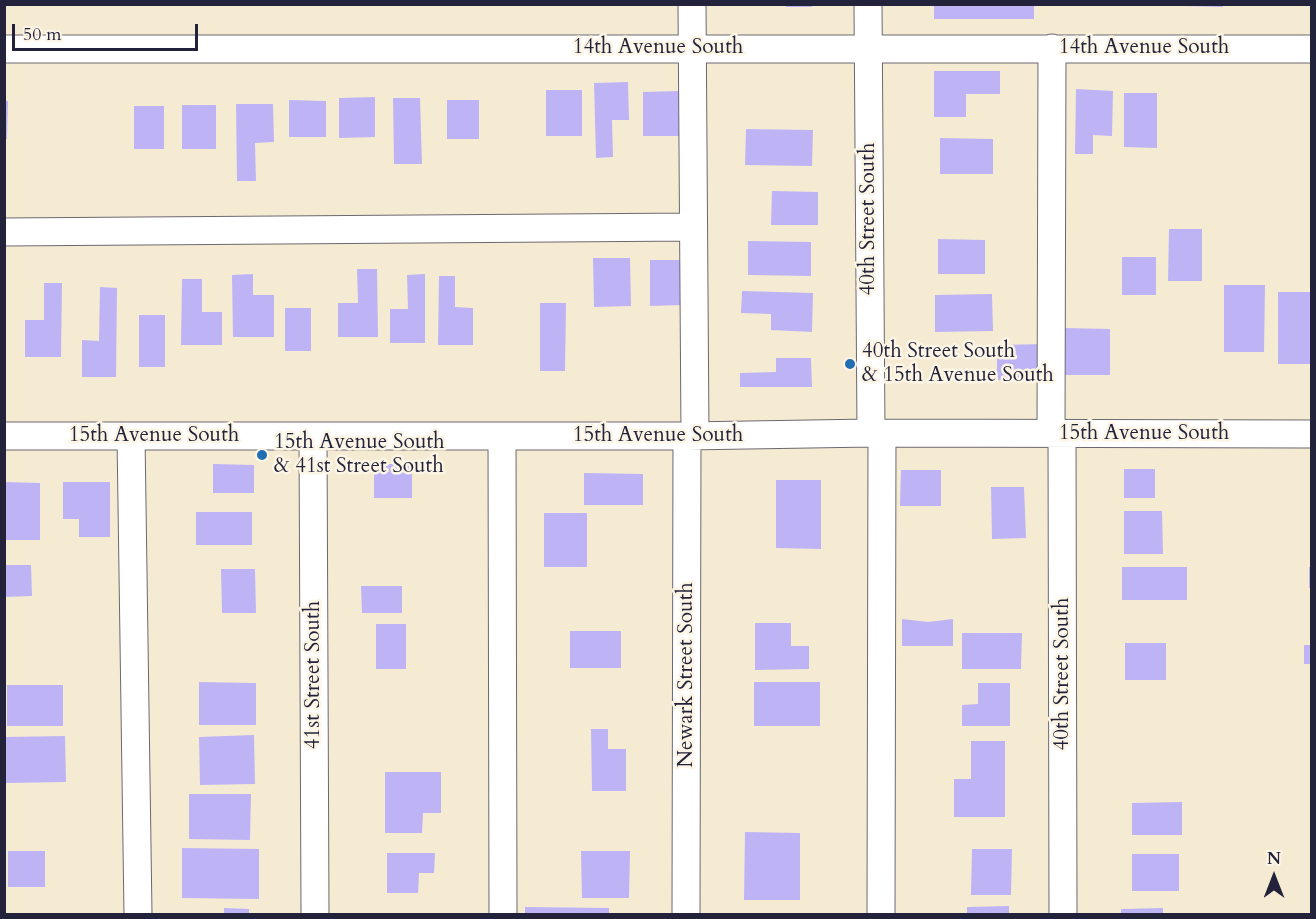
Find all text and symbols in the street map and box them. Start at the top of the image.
scale bar [15,12,201,50]
text: 50 m [23,22,62,47]
street label: 14th Avenue South [573,35,743,61]
street label: 14th Avenue South [1059,35,1229,61]
street label: 40th Street South [856,142,882,296]
place label: 40th Street South & 15th Avenue South [862,339,1054,389]
marker: 40th Street South & 15th Avenue South [843,357,857,371]
street label: 15th Avenue South [1059,421,1229,447]
street label: 15th Avenue South [69,423,239,449]
street label: 15th Avenue South [573,423,743,449]
place label: 15th Avenue South & 41st Street South [274,430,445,480]
marker: 15th Avenue South & 41st Street South [255,448,269,462]
street label: Newark Street South [674,582,700,768]
street label: 40th Street South [1050,597,1076,751]
street label: 41st Street South [301,601,327,749]
north arrow [1244,847,1304,907]
text: N [1267,848,1281,870]

